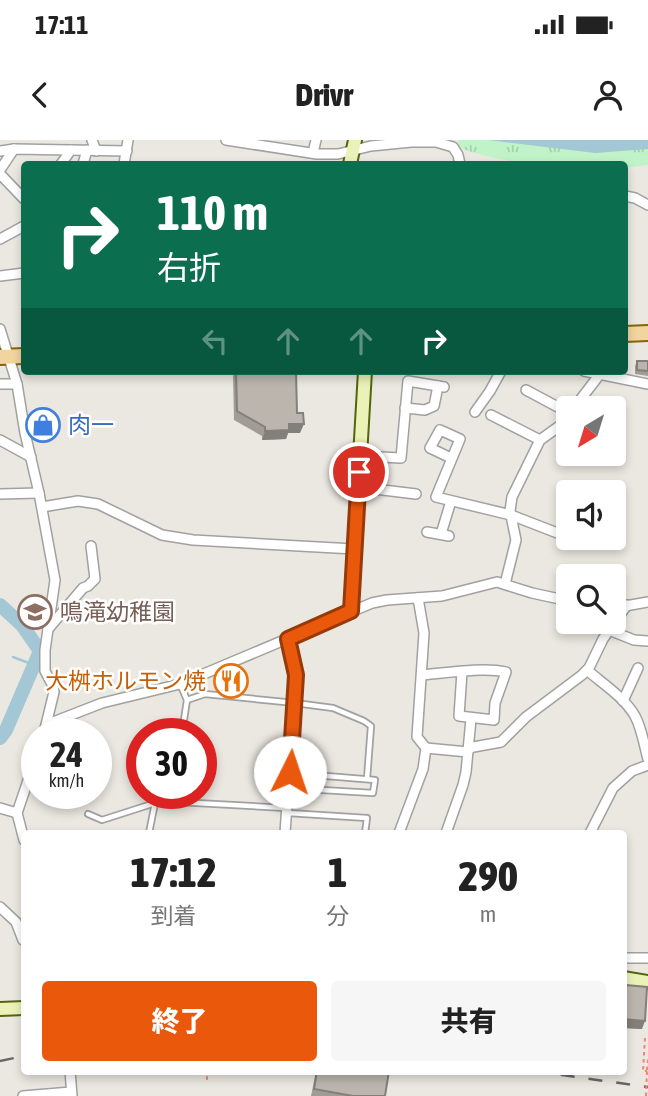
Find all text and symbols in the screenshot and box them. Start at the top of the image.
text: 17:11 [35,10,89,40]
icon: back [21,76,59,114]
text: Drivr [295,76,353,113]
icon: person [589,76,627,114]
text: 110 m [157,184,268,240]
icon: right [42,189,133,280]
text: 右折 [157,249,221,286]
icon: left [196,322,234,360]
icon: ahead [269,322,307,360]
icon: ahead [342,322,380,360]
icon: right [415,322,453,360]
north arrow [556,396,626,466]
map controls [556,396,626,634]
shop icon: 肉一 [24,406,62,444]
place label: 肉一 [68,412,114,438]
pin [329,442,389,502]
icon: arrive [340,453,378,491]
button: sound [556,480,626,550]
button: search [556,564,626,634]
school or university icon: 鳴滝幼稚園 [16,593,54,631]
place label: 鳴滝幼稚園 [60,599,175,625]
restaurant icon: 大桝ホルモン焼 [212,662,250,700]
place label: 大桝ホルモン焼 [45,668,206,694]
speed limit sign: 30 [126,718,217,809]
text: 24 [50,734,83,774]
position arrow [253,735,327,809]
text: km/h [49,770,84,791]
text: 17:12 [130,848,217,896]
text: 1 [328,848,347,896]
text: 290 [458,852,518,900]
text: m [480,901,496,927]
text: 到着 [151,903,197,929]
text: 分 [326,903,349,929]
button: 終了 [42,981,317,1061]
button: 共有 [331,981,606,1061]

